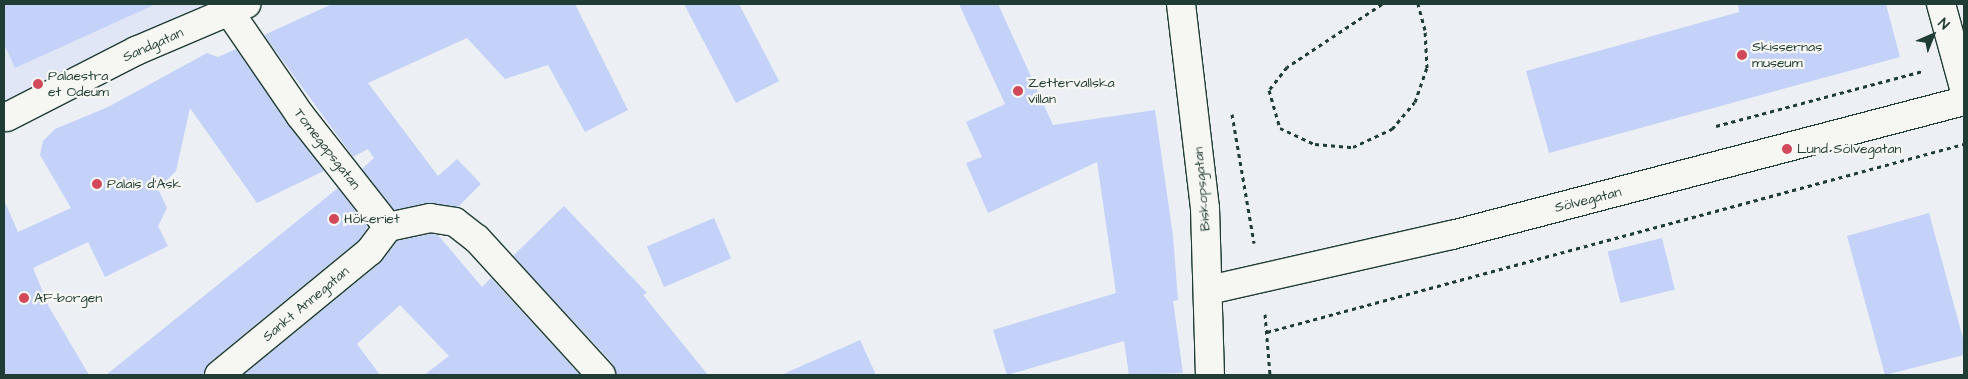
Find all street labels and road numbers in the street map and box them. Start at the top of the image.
street label: Sandgatan [120,24,186,66]
street label: Tomegapsgatan [290,105,364,193]
street label: Biskopsgatan [1190,146,1214,232]
street label: Sölvegatan [1553,184,1623,216]
street label: Sankt Annegatan [259,263,353,345]

